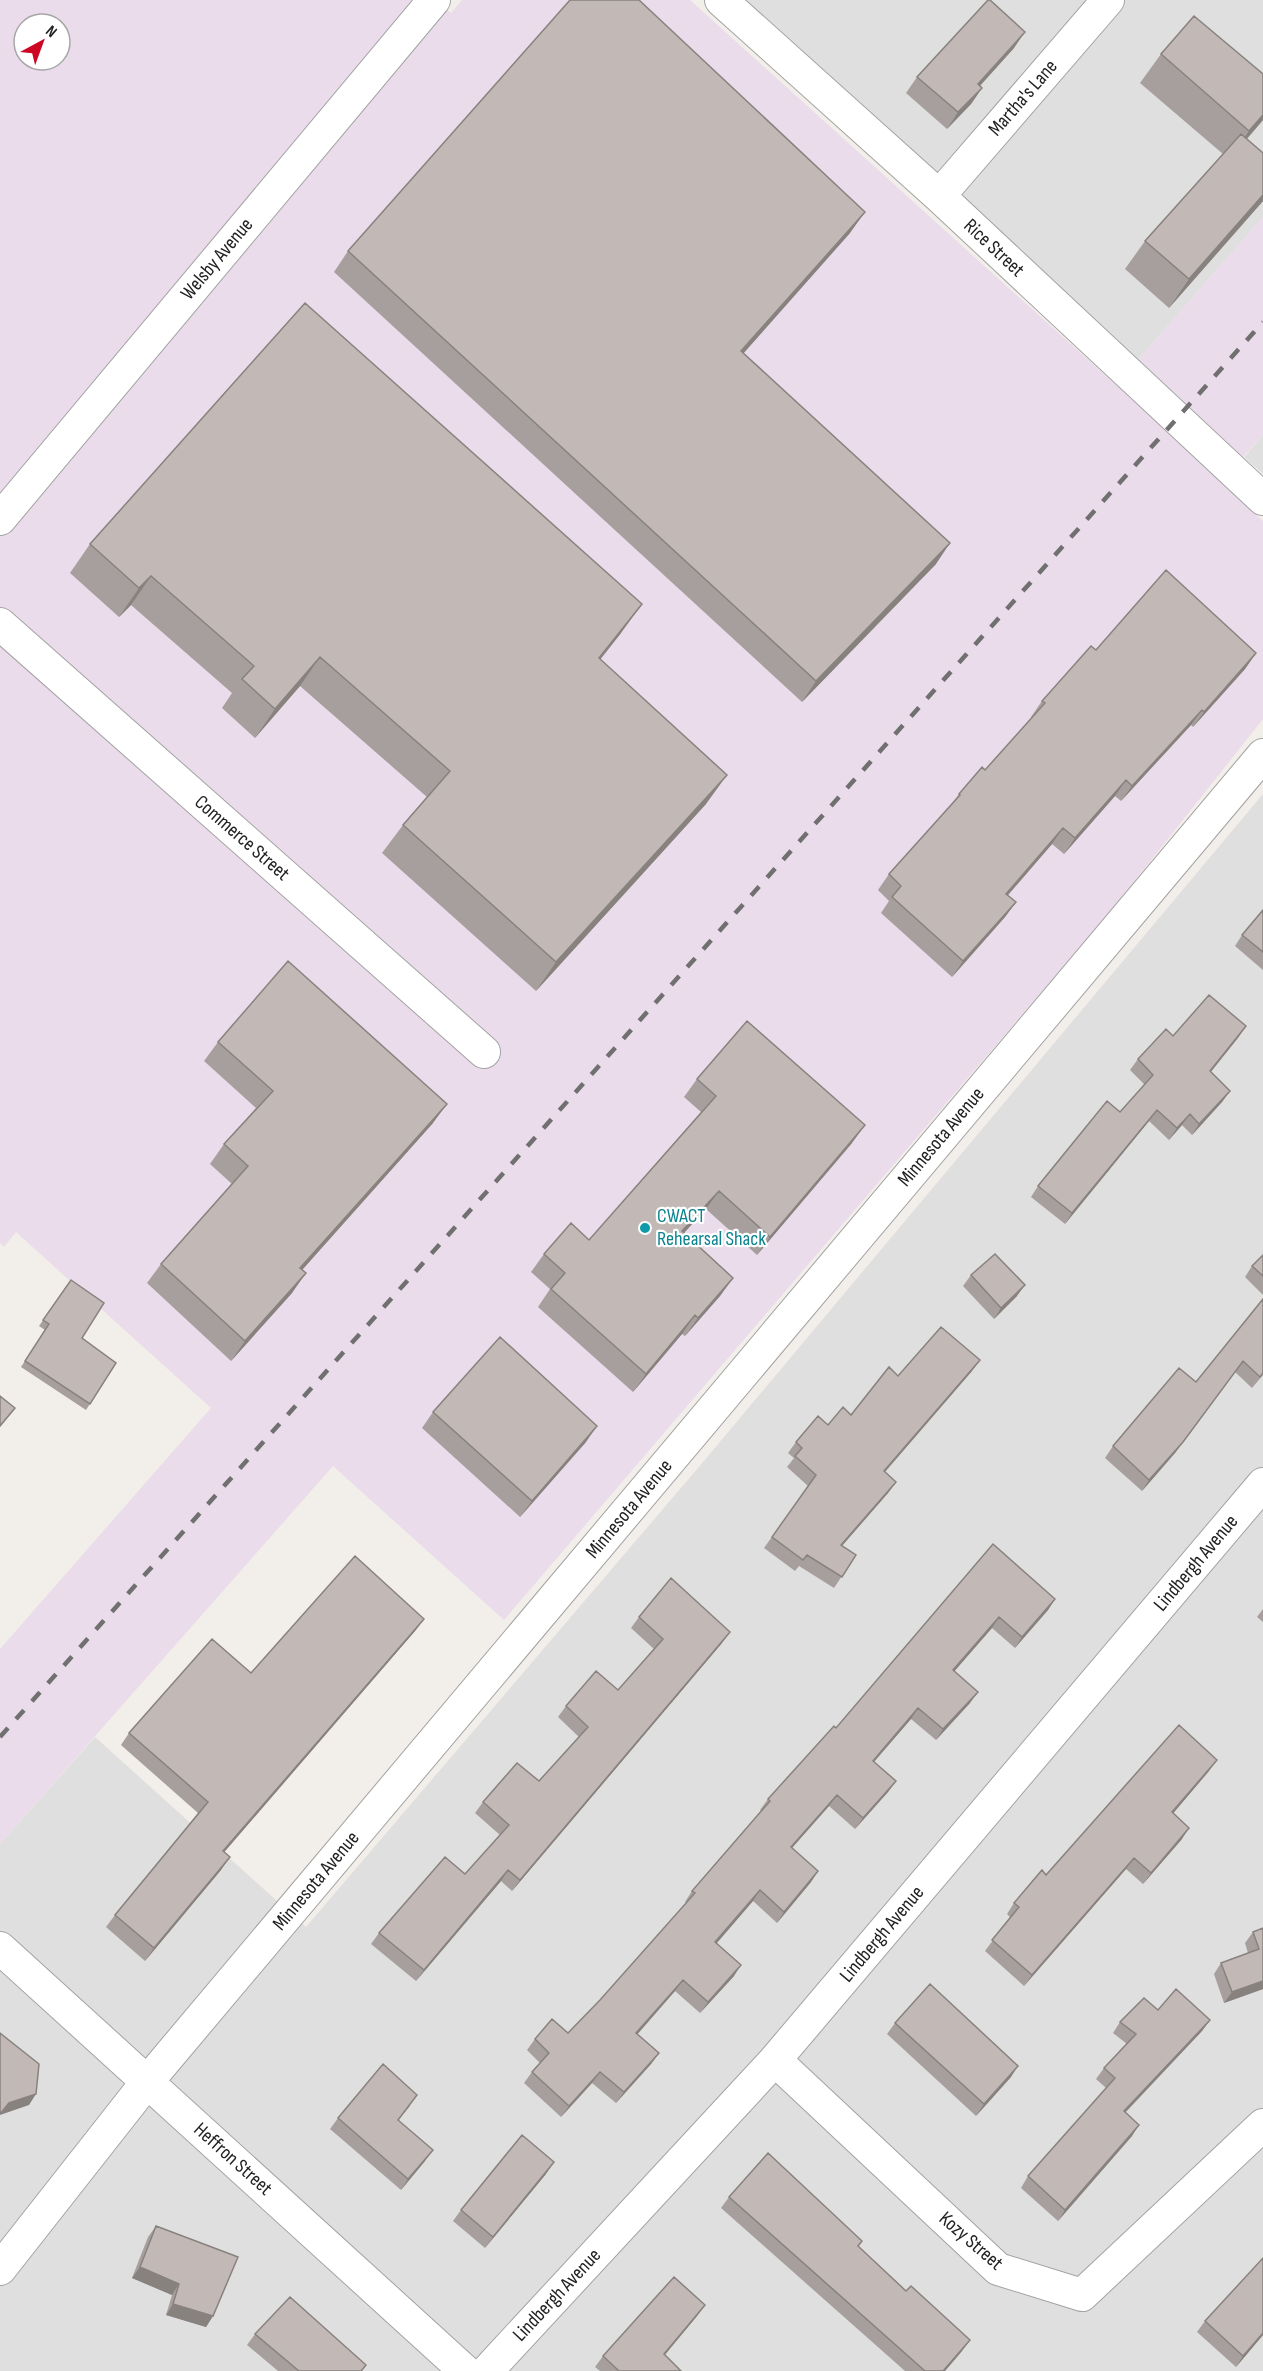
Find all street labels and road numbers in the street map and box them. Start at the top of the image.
street label: Martha's Lane [983,55,1063,141]
street label: Welsby Avenue [176,213,258,305]
street label: Rice Street [959,214,1029,282]
street label: Commerce Street [189,790,295,886]
street label: Minnesota Avenue [893,1083,989,1191]
street label: Minnesota Avenue [581,1455,677,1563]
street label: Lindbergh Avenue [1149,1510,1243,1616]
street label: Minnesota Avenue [268,1827,364,1935]
street label: Lindbergh Avenue [835,1881,929,1987]
street label: Heffron Street [189,2118,277,2200]
street label: Kozy Street [934,2207,1008,2275]
street label: Lindbergh Avenue [508,2244,606,2346]

